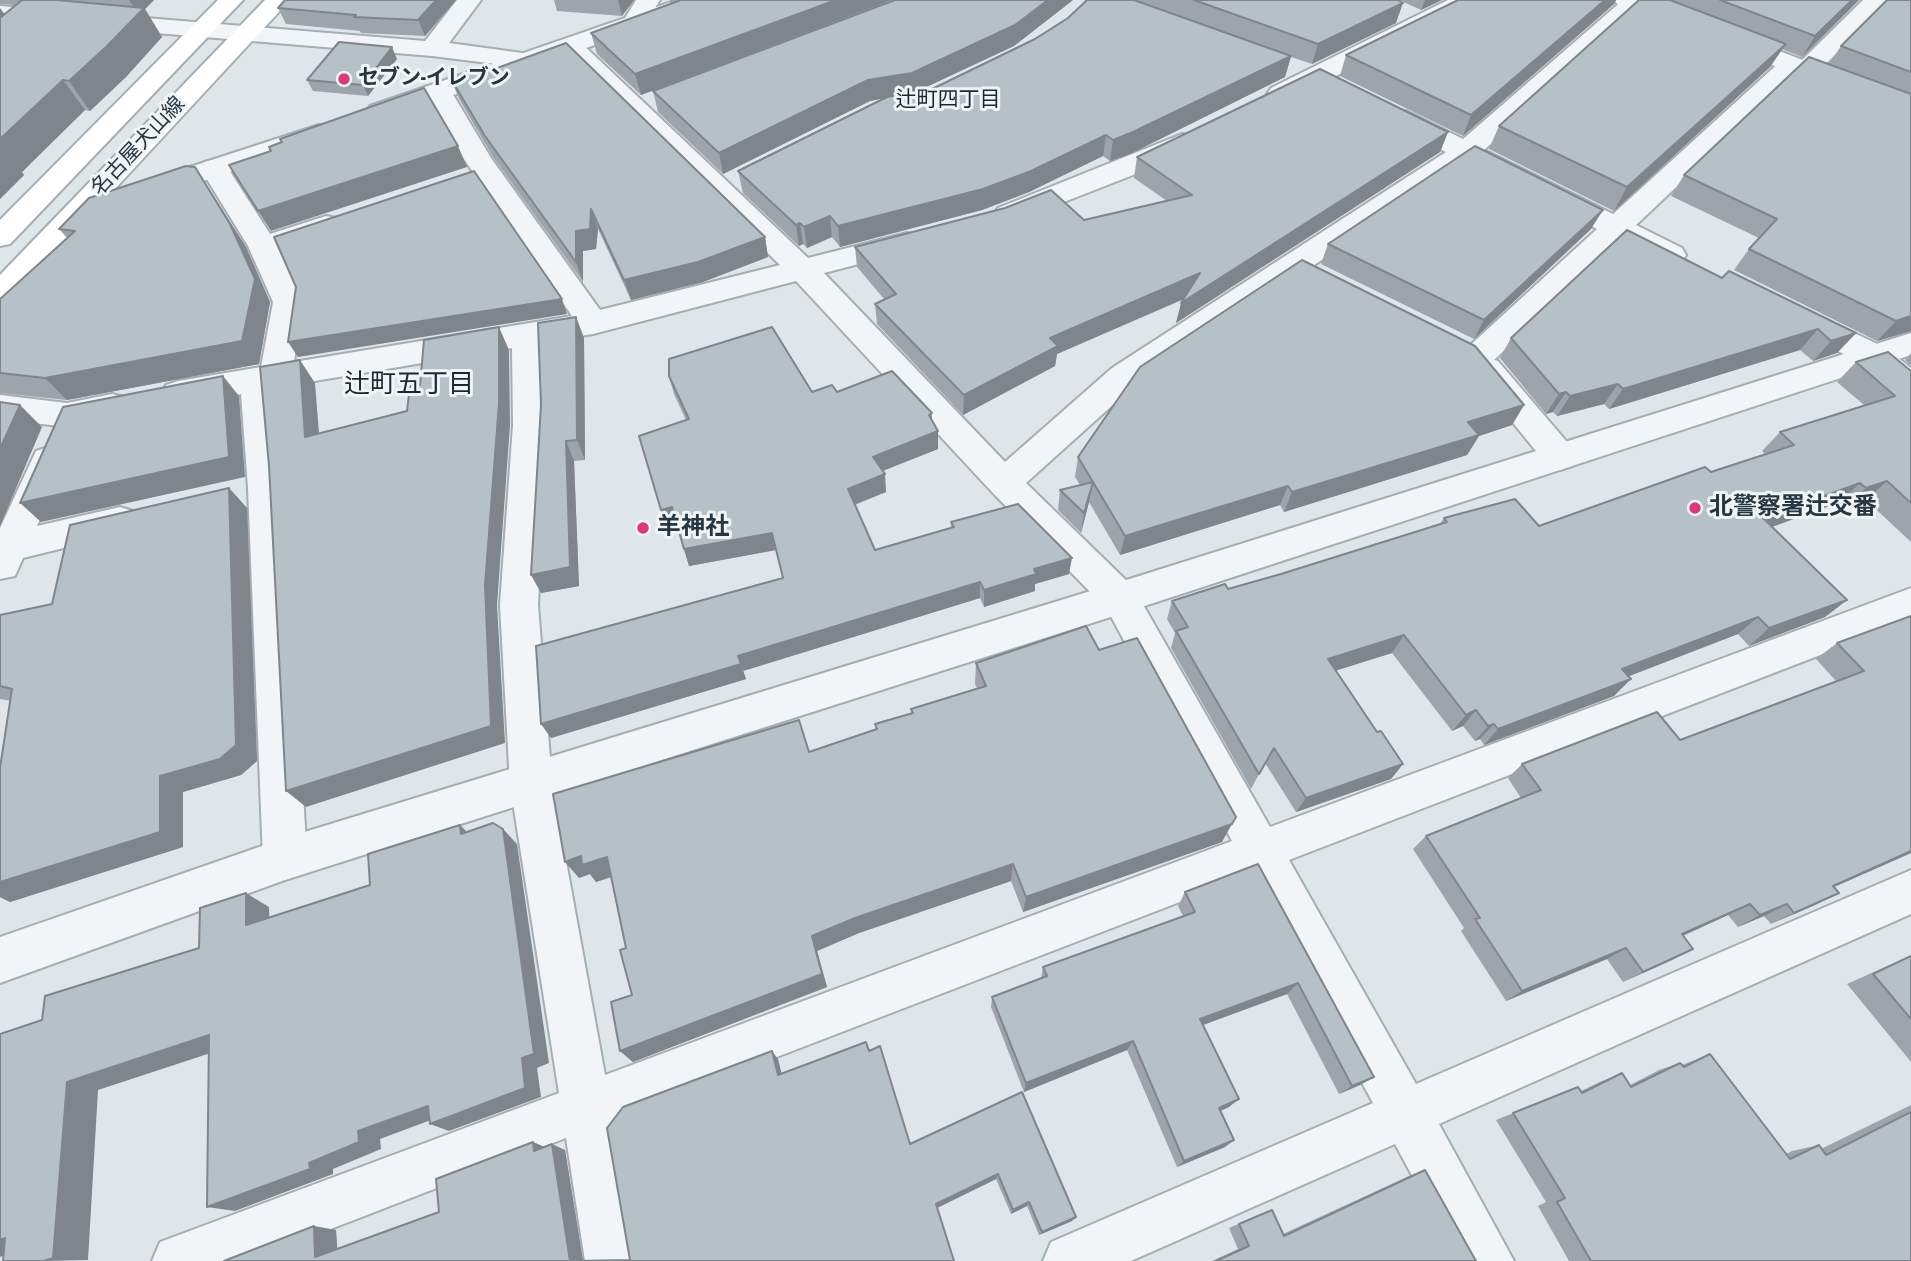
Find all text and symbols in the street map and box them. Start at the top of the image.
place label: セブン-イレブン [358,66,510,92]
marker: セブン-イレブン [336,71,352,87]
district label: 辻町四丁目 [896,88,1000,114]
street label: 名古屋犬山線 [87,92,191,202]
district label: 辻町五丁目 [344,370,474,402]
place label: 北警察署辻交番 [1709,494,1877,522]
marker: 北警察署辻交番 [1687,500,1703,516]
place label: 羊神社 [657,514,729,542]
marker: 羊神社 [635,520,651,536]

